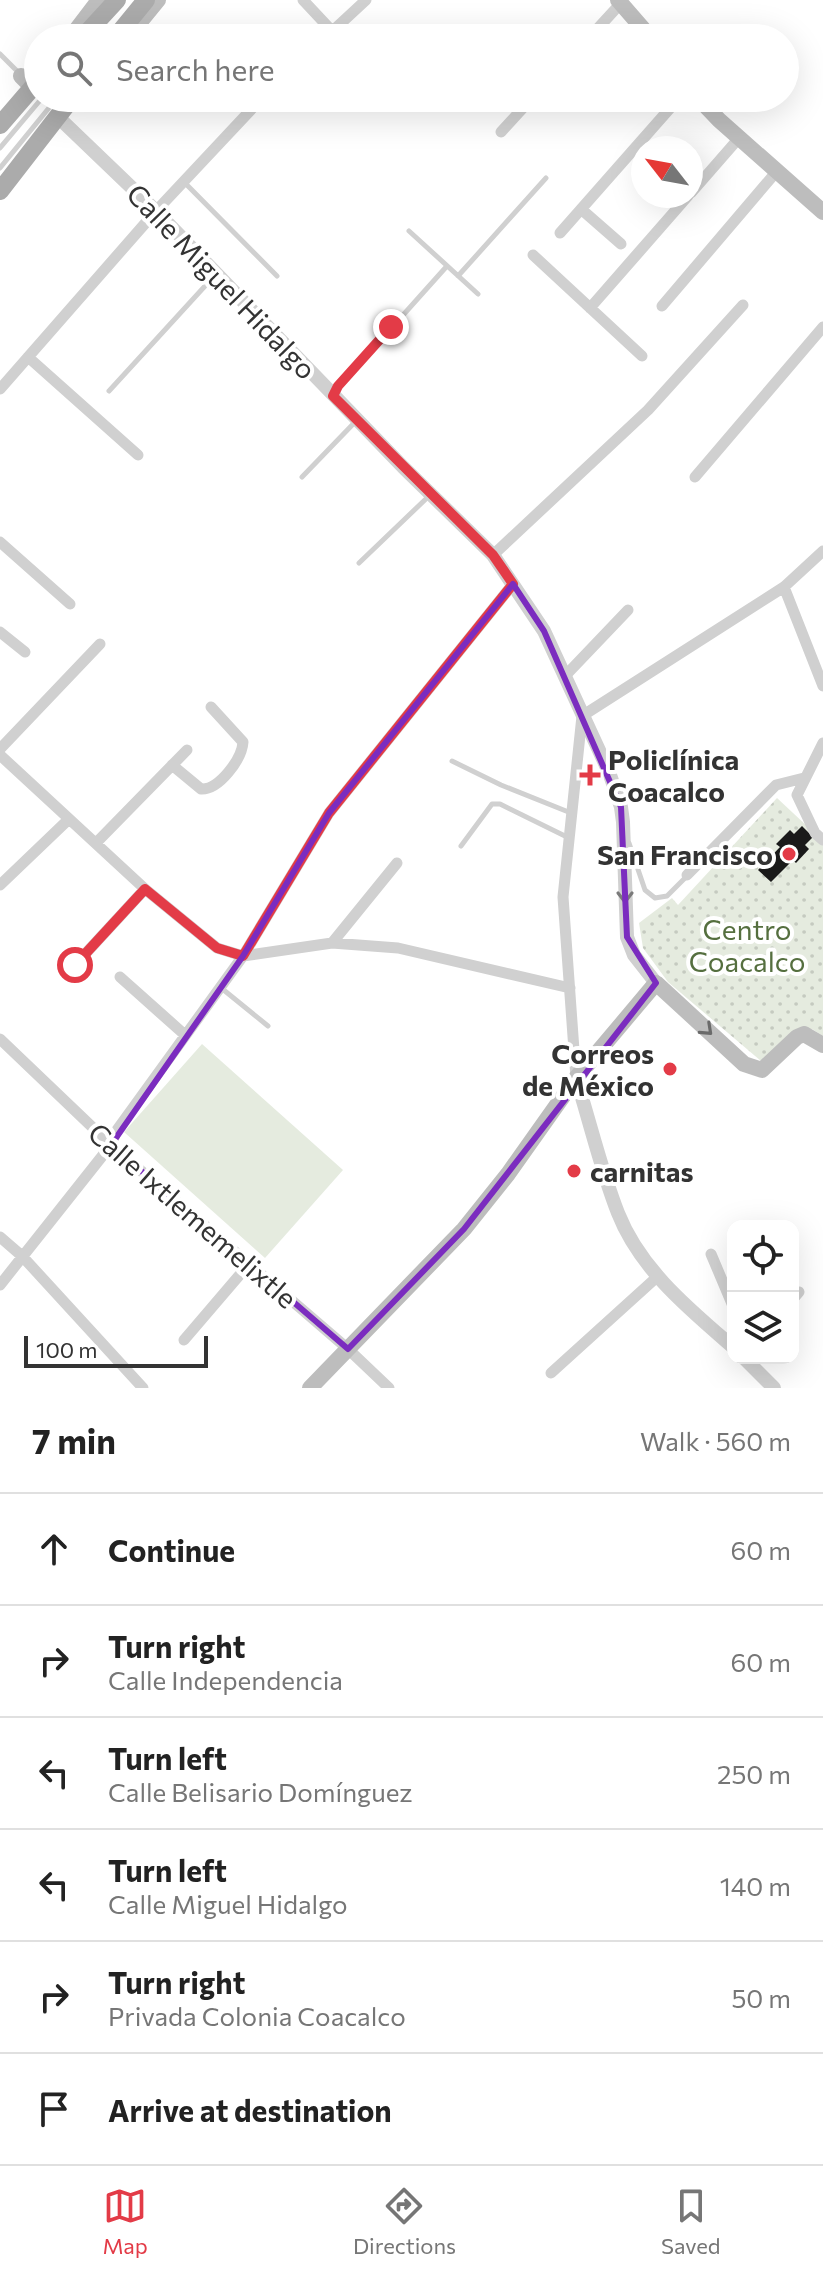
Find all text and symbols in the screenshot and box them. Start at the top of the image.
search box [24,24,799,112]
icon: search [52,46,96,90]
text: Search here [116,50,275,87]
north arrow [631,136,703,208]
street label: Calle Miguel Hidalgo [120,176,324,386]
route end [373,309,409,345]
place label: Policlínica Coacalco [608,742,739,808]
marker: Policlínica Coacalco [579,764,601,786]
place label: San Francisco [597,837,773,871]
marker: San Francisco [780,845,798,863]
one-way arrow [616,891,634,904]
park label: Centro Coacalco [689,912,805,978]
route start [57,947,93,983]
one-way arrow [698,1020,712,1035]
place label: Correos de México [522,1036,654,1102]
marker: Correos de México [661,1060,679,1078]
street label: Calle Ixtlememelixtle [82,1115,304,1315]
place label: carnitas [590,1154,694,1188]
marker: carnitas [565,1162,583,1180]
map controls [727,1220,799,1364]
button: locate [727,1220,799,1292]
button: layers [727,1292,799,1364]
scale bar [24,1332,208,1368]
text: 100 m [36,1336,98,1363]
text: 7 min [32,1419,116,1461]
text: Walk · 560 m [640,1425,791,1456]
icon: ahead [32,1527,76,1571]
text: Continue [108,1531,235,1568]
text: 60 m [731,1534,791,1565]
text: Turn right [108,1627,245,1664]
icon: right [32,1639,76,1683]
text: 60 m [731,1646,791,1677]
text: Calle Independencia [108,1664,343,1695]
text: Turn left [108,1739,227,1776]
icon: left [32,1751,76,1795]
text: 250 m [717,1758,791,1789]
text: Calle Belisario Domínguez [108,1776,412,1807]
text: Turn left [108,1851,227,1888]
icon: left [32,1863,76,1907]
text: 140 m [720,1870,791,1901]
text: Calle Miguel Hidalgo [108,1888,348,1919]
text: Turn right [108,1963,245,2000]
icon: right [32,1975,76,2019]
text: 50 m [731,1982,791,2013]
text: Privada Colonia Coacalco [108,2000,406,2031]
icon: arrive [32,2087,76,2131]
text: Arrive at destination [108,2091,392,2128]
tab: Map [103,2184,148,2259]
tab: Directions [353,2184,456,2259]
tab: Saved [661,2184,720,2259]

